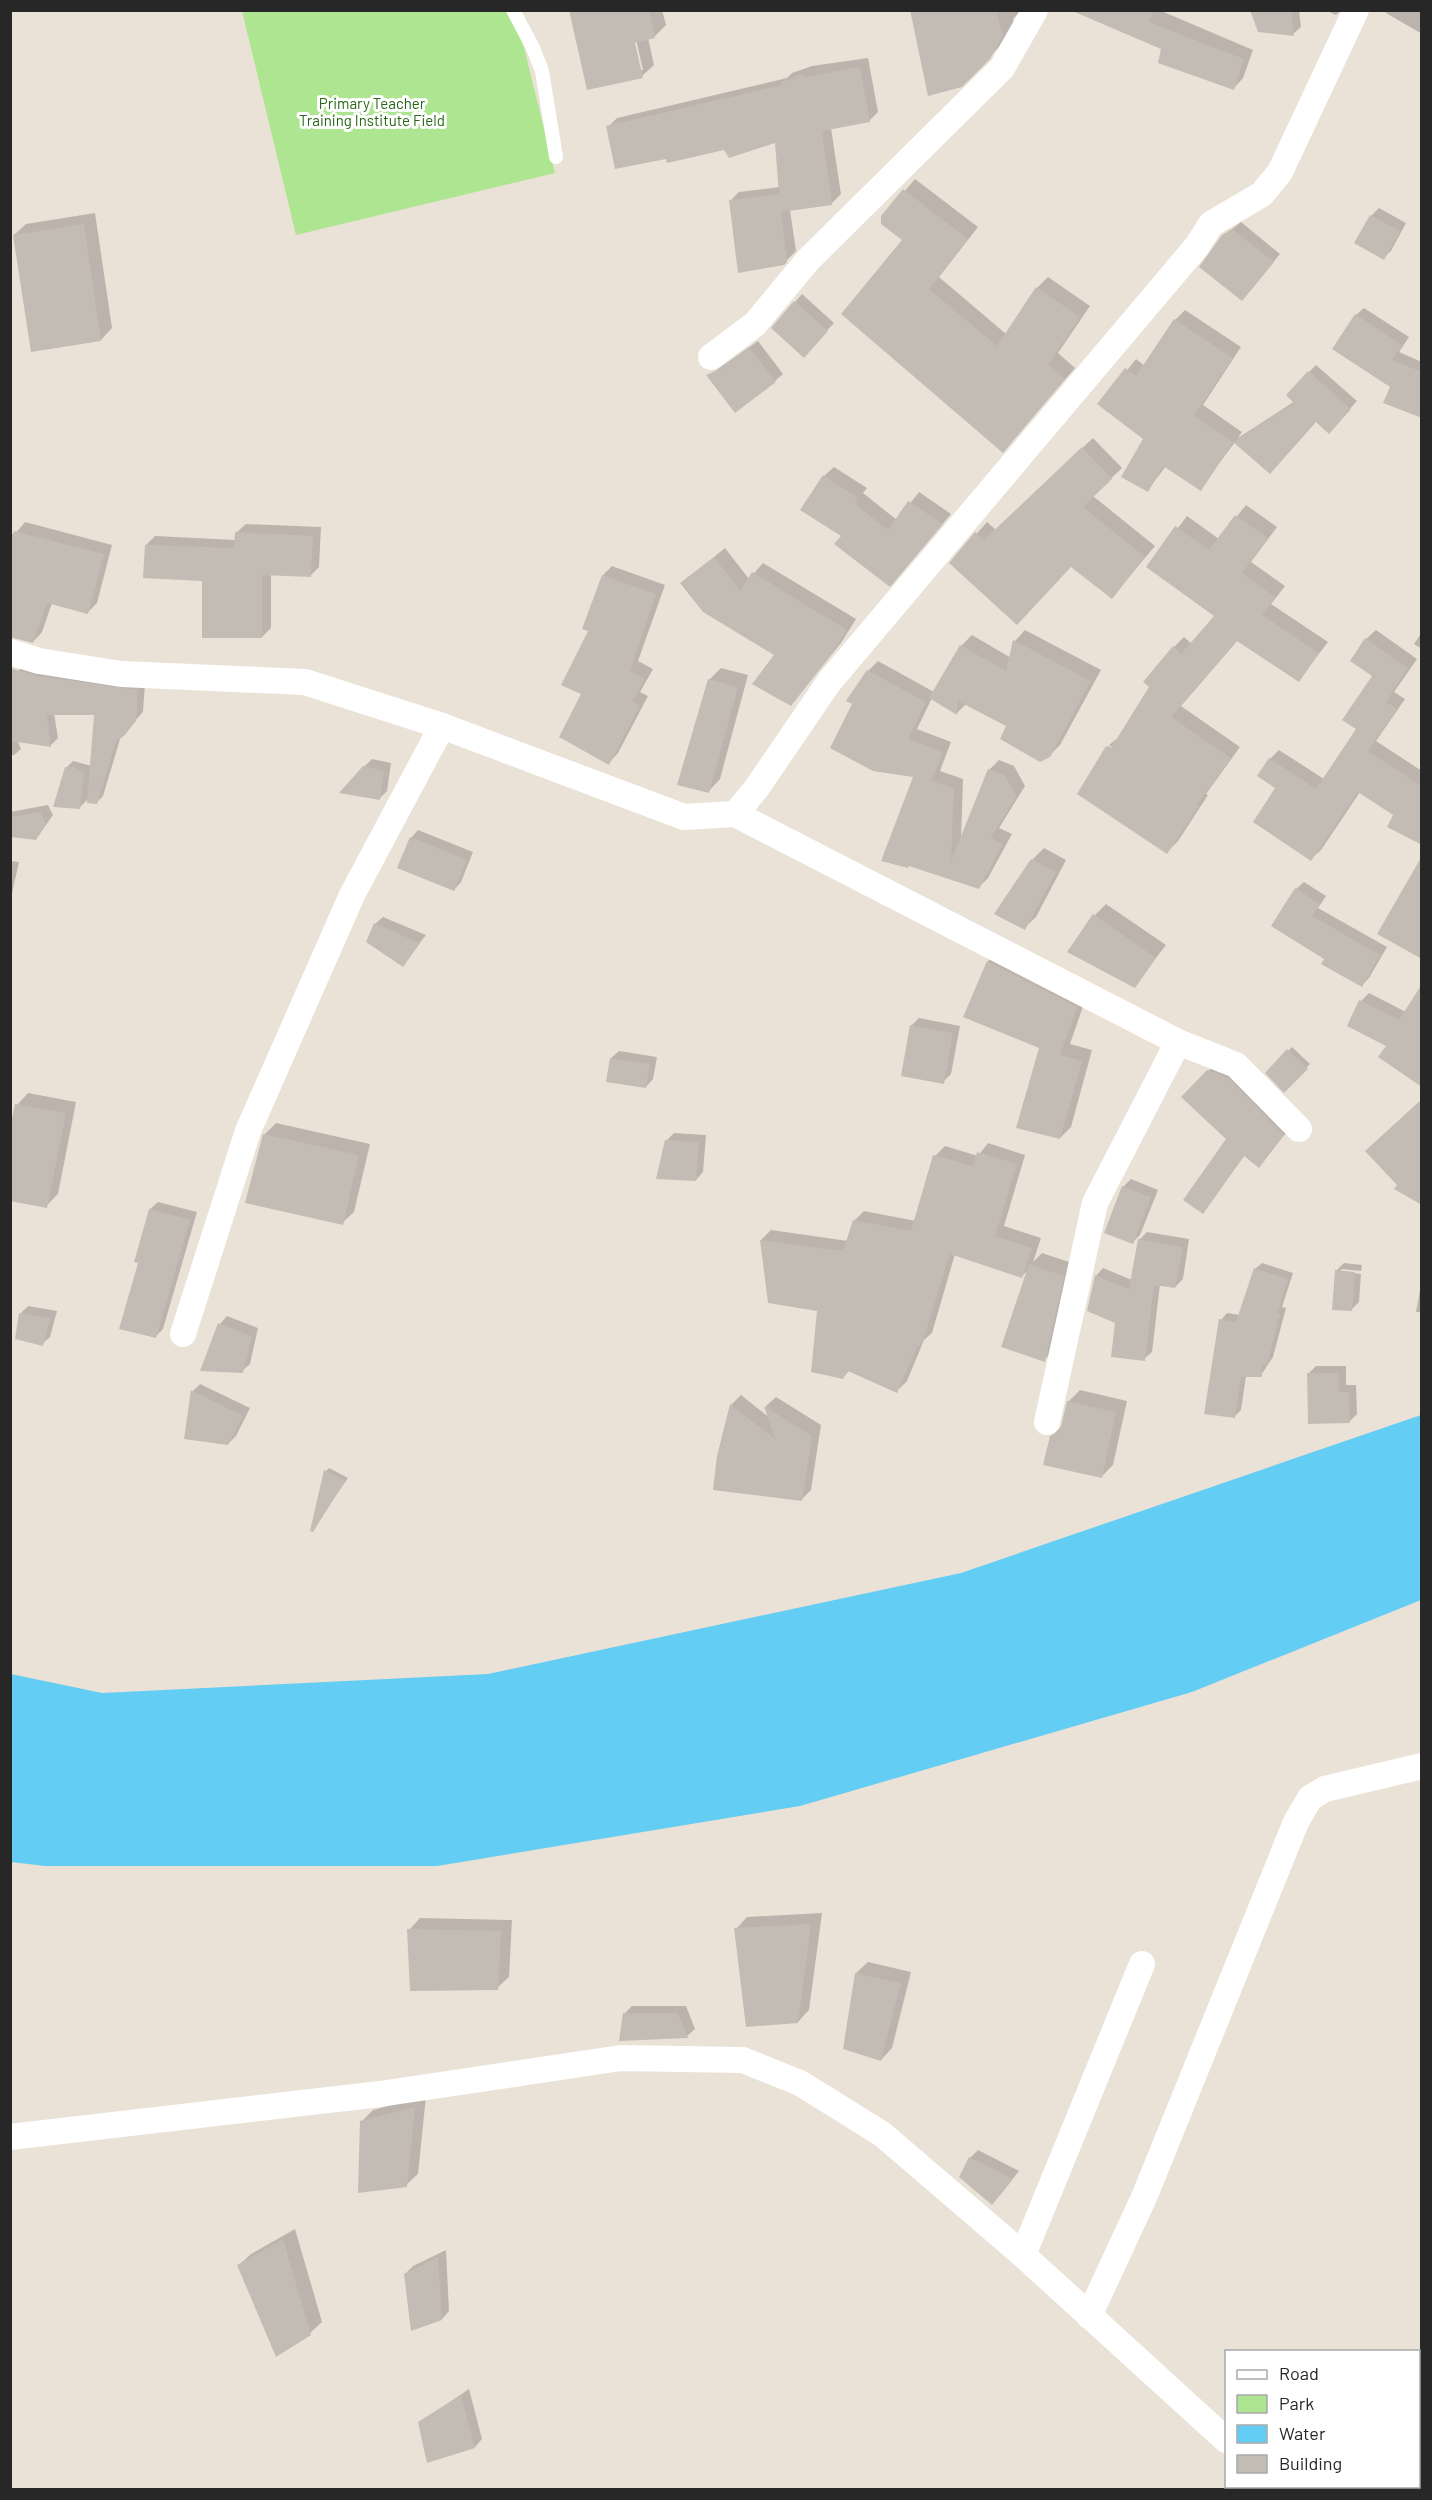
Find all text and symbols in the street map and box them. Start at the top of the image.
park label: Primary Teacher Training Institute Field [299,94,445,129]
legend [1225,2350,1420,2488]
text: Road [1279,2362,1319,2384]
text: Park [1279,2392,1314,2414]
text: Water [1279,2422,1326,2444]
text: Building [1279,2452,1342,2474]

